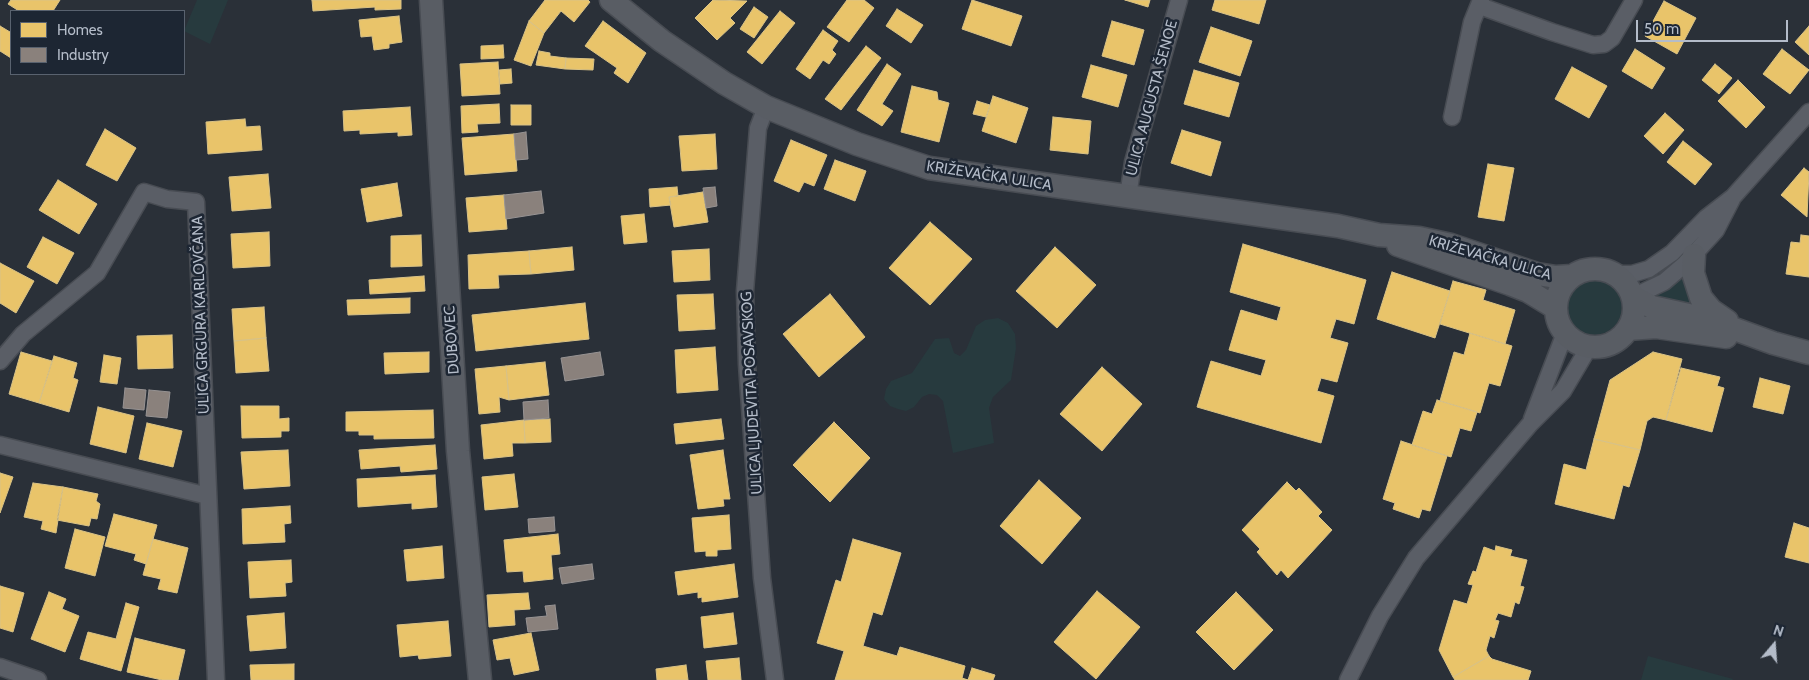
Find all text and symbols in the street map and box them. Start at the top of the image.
legend [10,10,185,75]
scale bar [1639,10,1792,42]
street label: ULICA AUGUSTA ŠENOE [1122,18,1182,178]
text: 50 m [1644,20,1679,38]
text: Homes [57,21,103,39]
text: Industry [57,46,109,64]
street label: KRIŽEVAČKA ULICA [925,157,1053,195]
street label: ULICA GRGURA KARLOVČANA [189,215,213,415]
street label: KRIŽEVAČKA ULICA [1427,232,1553,284]
street label: ULICA LJUDEVITA POSAVSKOG [738,291,766,495]
street label: DUBOVEC [441,305,463,375]
north arrow [1749,620,1799,670]
text: N [1771,621,1786,641]

